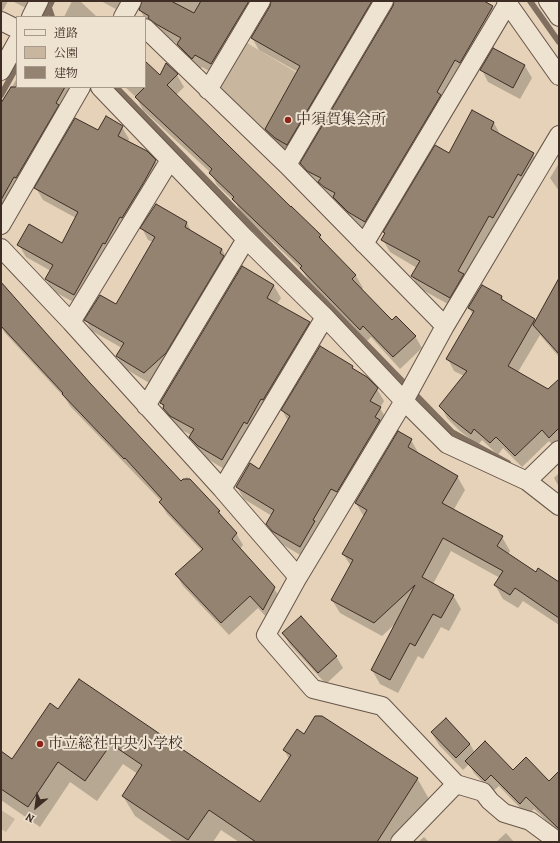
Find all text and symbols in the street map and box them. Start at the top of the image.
legend [16,16,146,88]
text: 道路 [54,25,78,41]
text: 公園 [54,45,78,61]
text: 建物 [54,65,78,81]
place label: 中須賀集会所 [296,111,386,129]
marker: 中須賀集会所 [283,115,293,125]
place label: 市立総社中央小学校 [48,735,183,753]
marker: 市立総社中央小学校 [35,739,45,749]
north arrow [16,787,56,827]
text: N [23,809,37,826]

